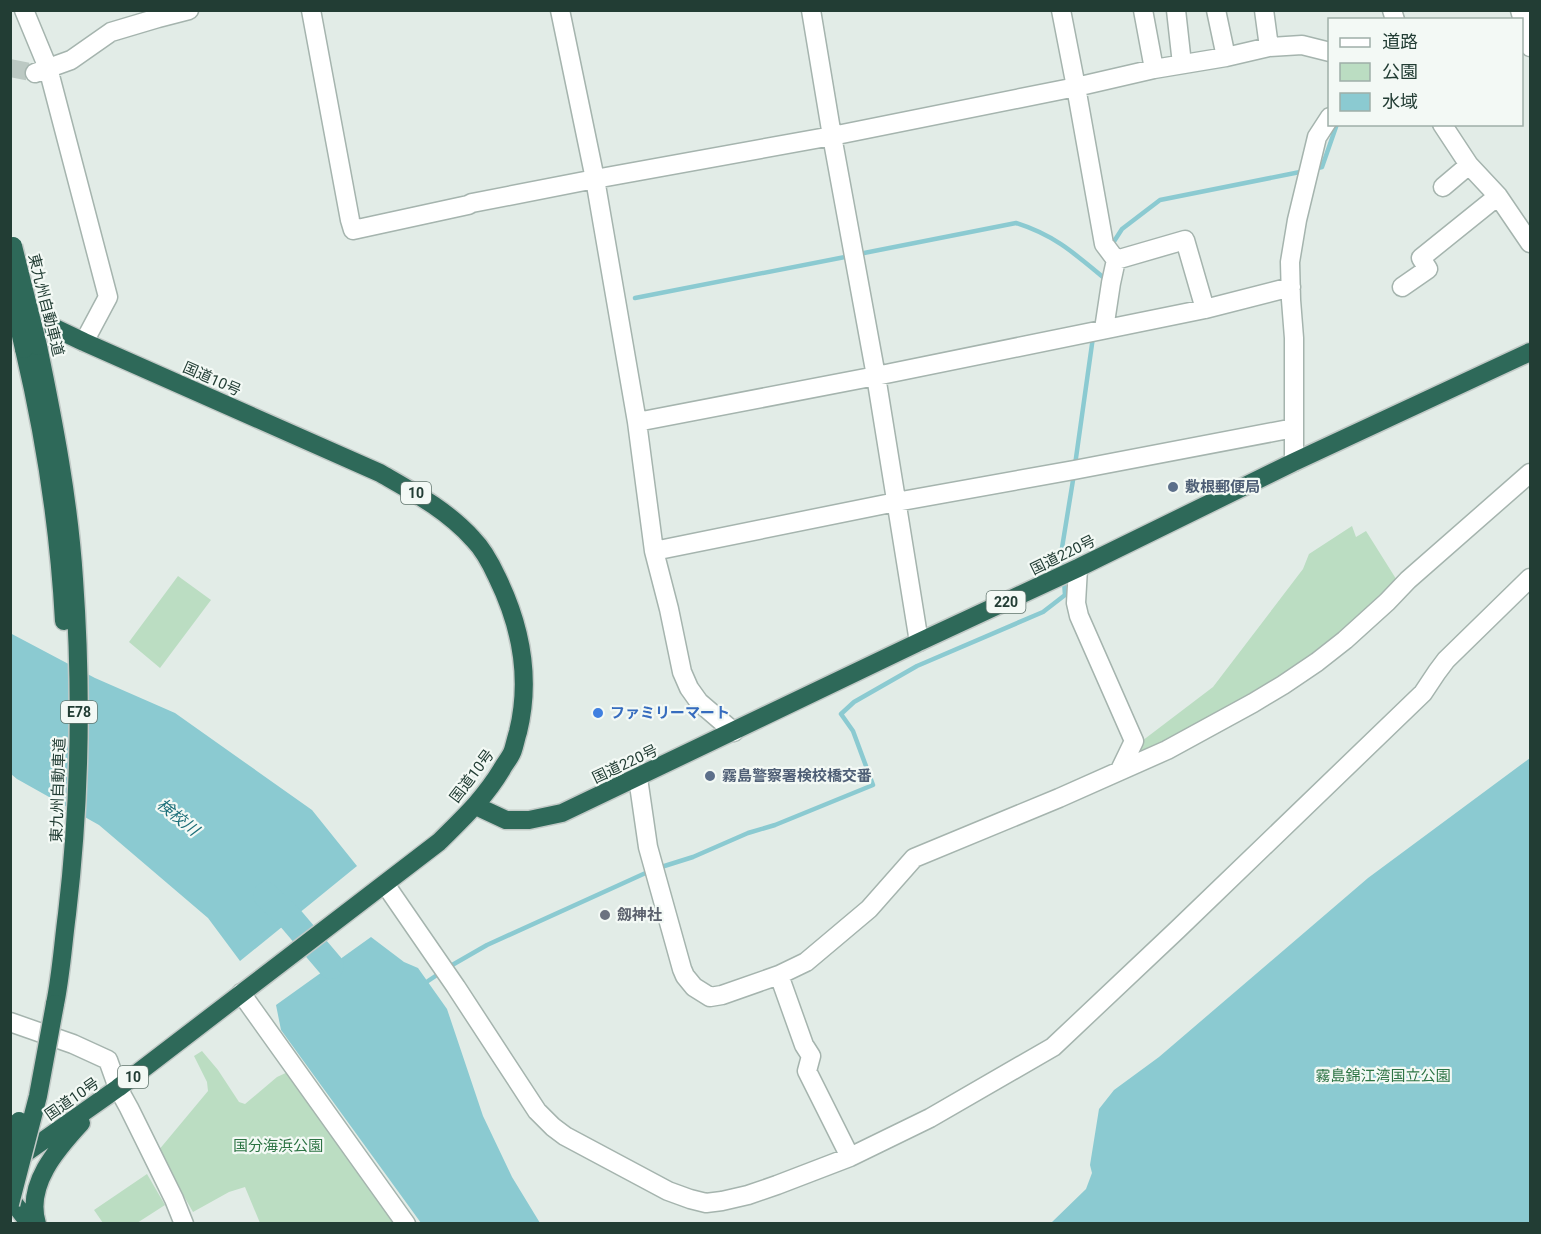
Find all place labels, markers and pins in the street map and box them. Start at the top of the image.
place label: 敷根郵便局 [1185,478,1260,496]
marker: 敷根郵便局 [1166,480,1180,494]
place label: ファミリーマート [610,704,730,722]
marker: ファミリーマート [591,706,605,720]
place label: 霧島警察署検校橋交番 [722,767,872,785]
marker: 霧島警察署検校橋交番 [703,769,717,783]
place label: 劔神社 [617,906,662,924]
marker: 劔神社 [598,908,612,922]

